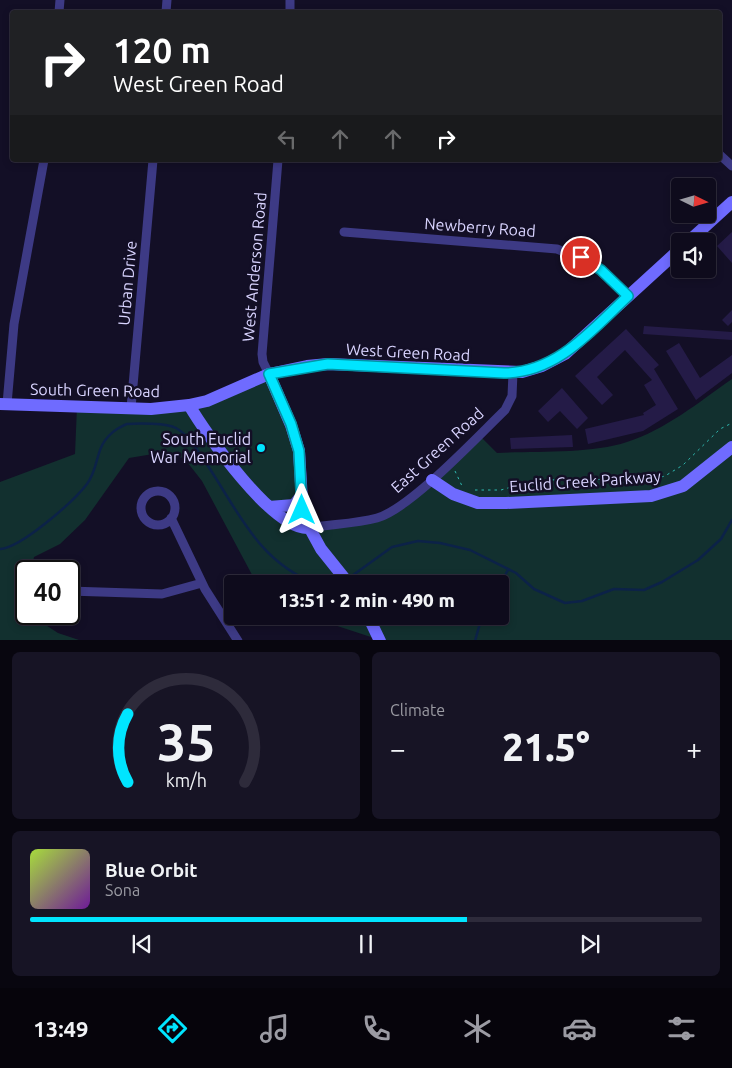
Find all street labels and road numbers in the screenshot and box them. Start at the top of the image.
street label: West Anderson Road [238,191,270,343]
street label: Newberry Road [424,214,536,240]
street label: Urban Drive [114,240,140,326]
street label: West Green Road [345,340,471,364]
street label: South Green Road [30,380,160,400]
street label: East Green Road [387,404,487,496]
street label: Euclid Creek Parkway [509,467,662,495]

